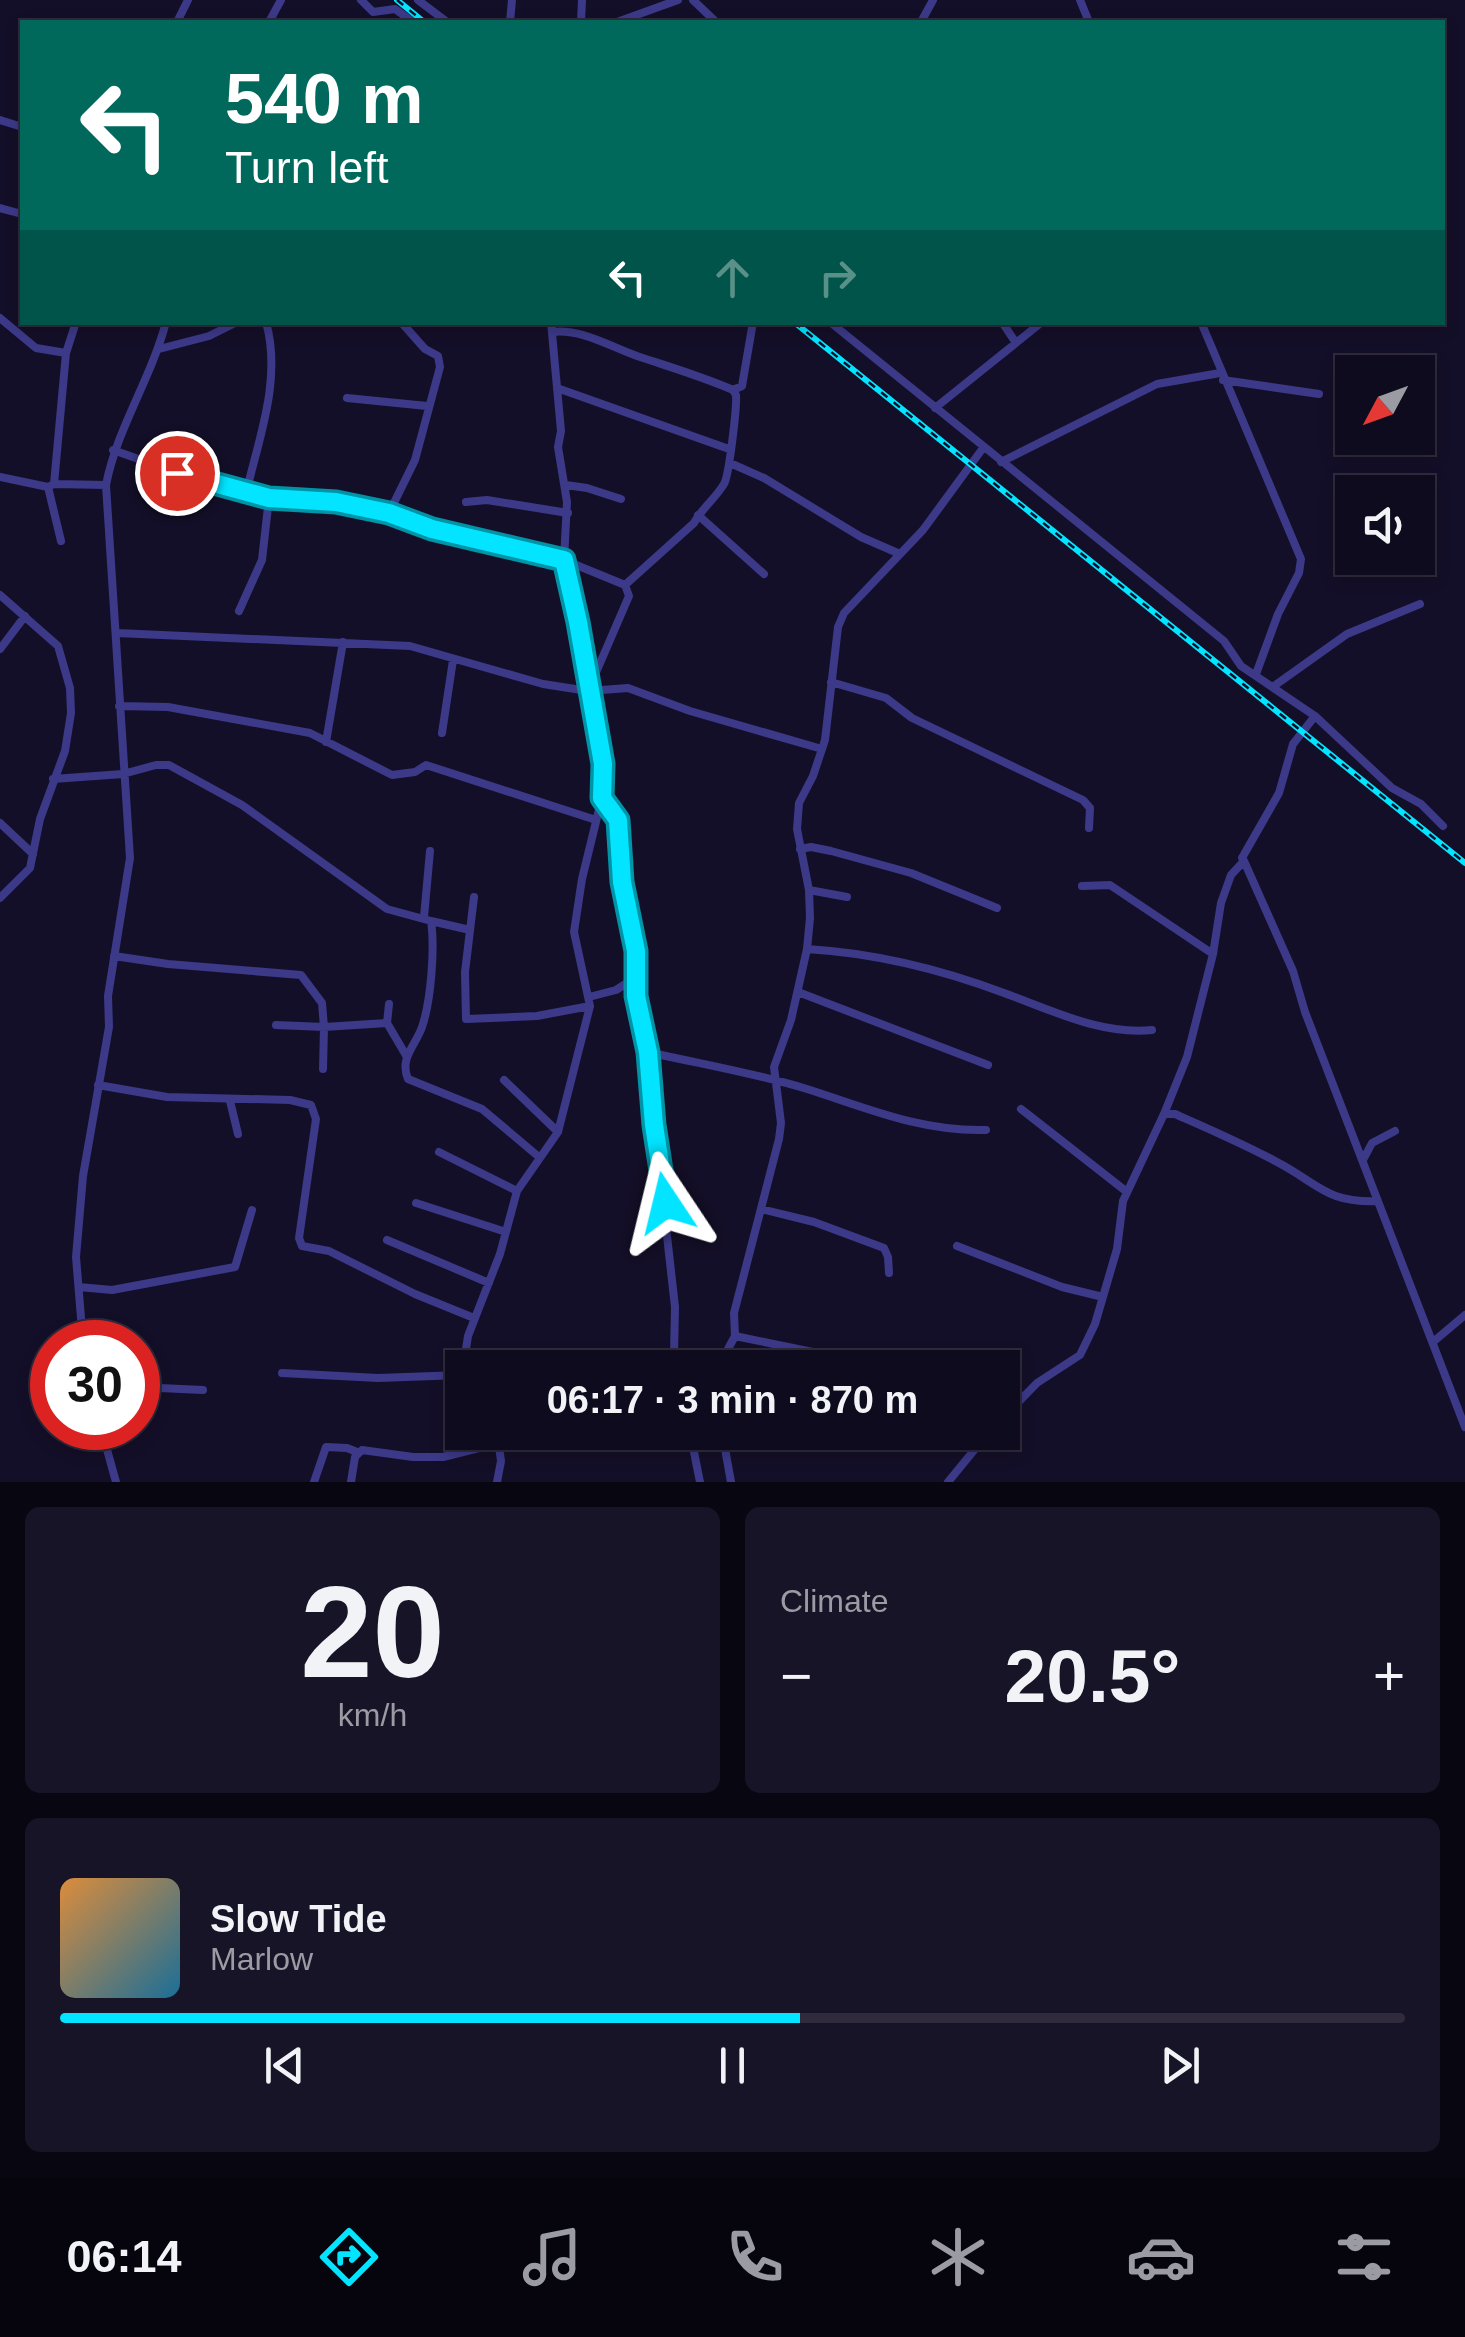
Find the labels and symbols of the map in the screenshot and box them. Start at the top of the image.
north arrow [1335,355,1435,455]
pin [135,431,220,516]
position arrow [614,1151,718,1255]
speed limit sign: 30 [30,1320,160,1450]

